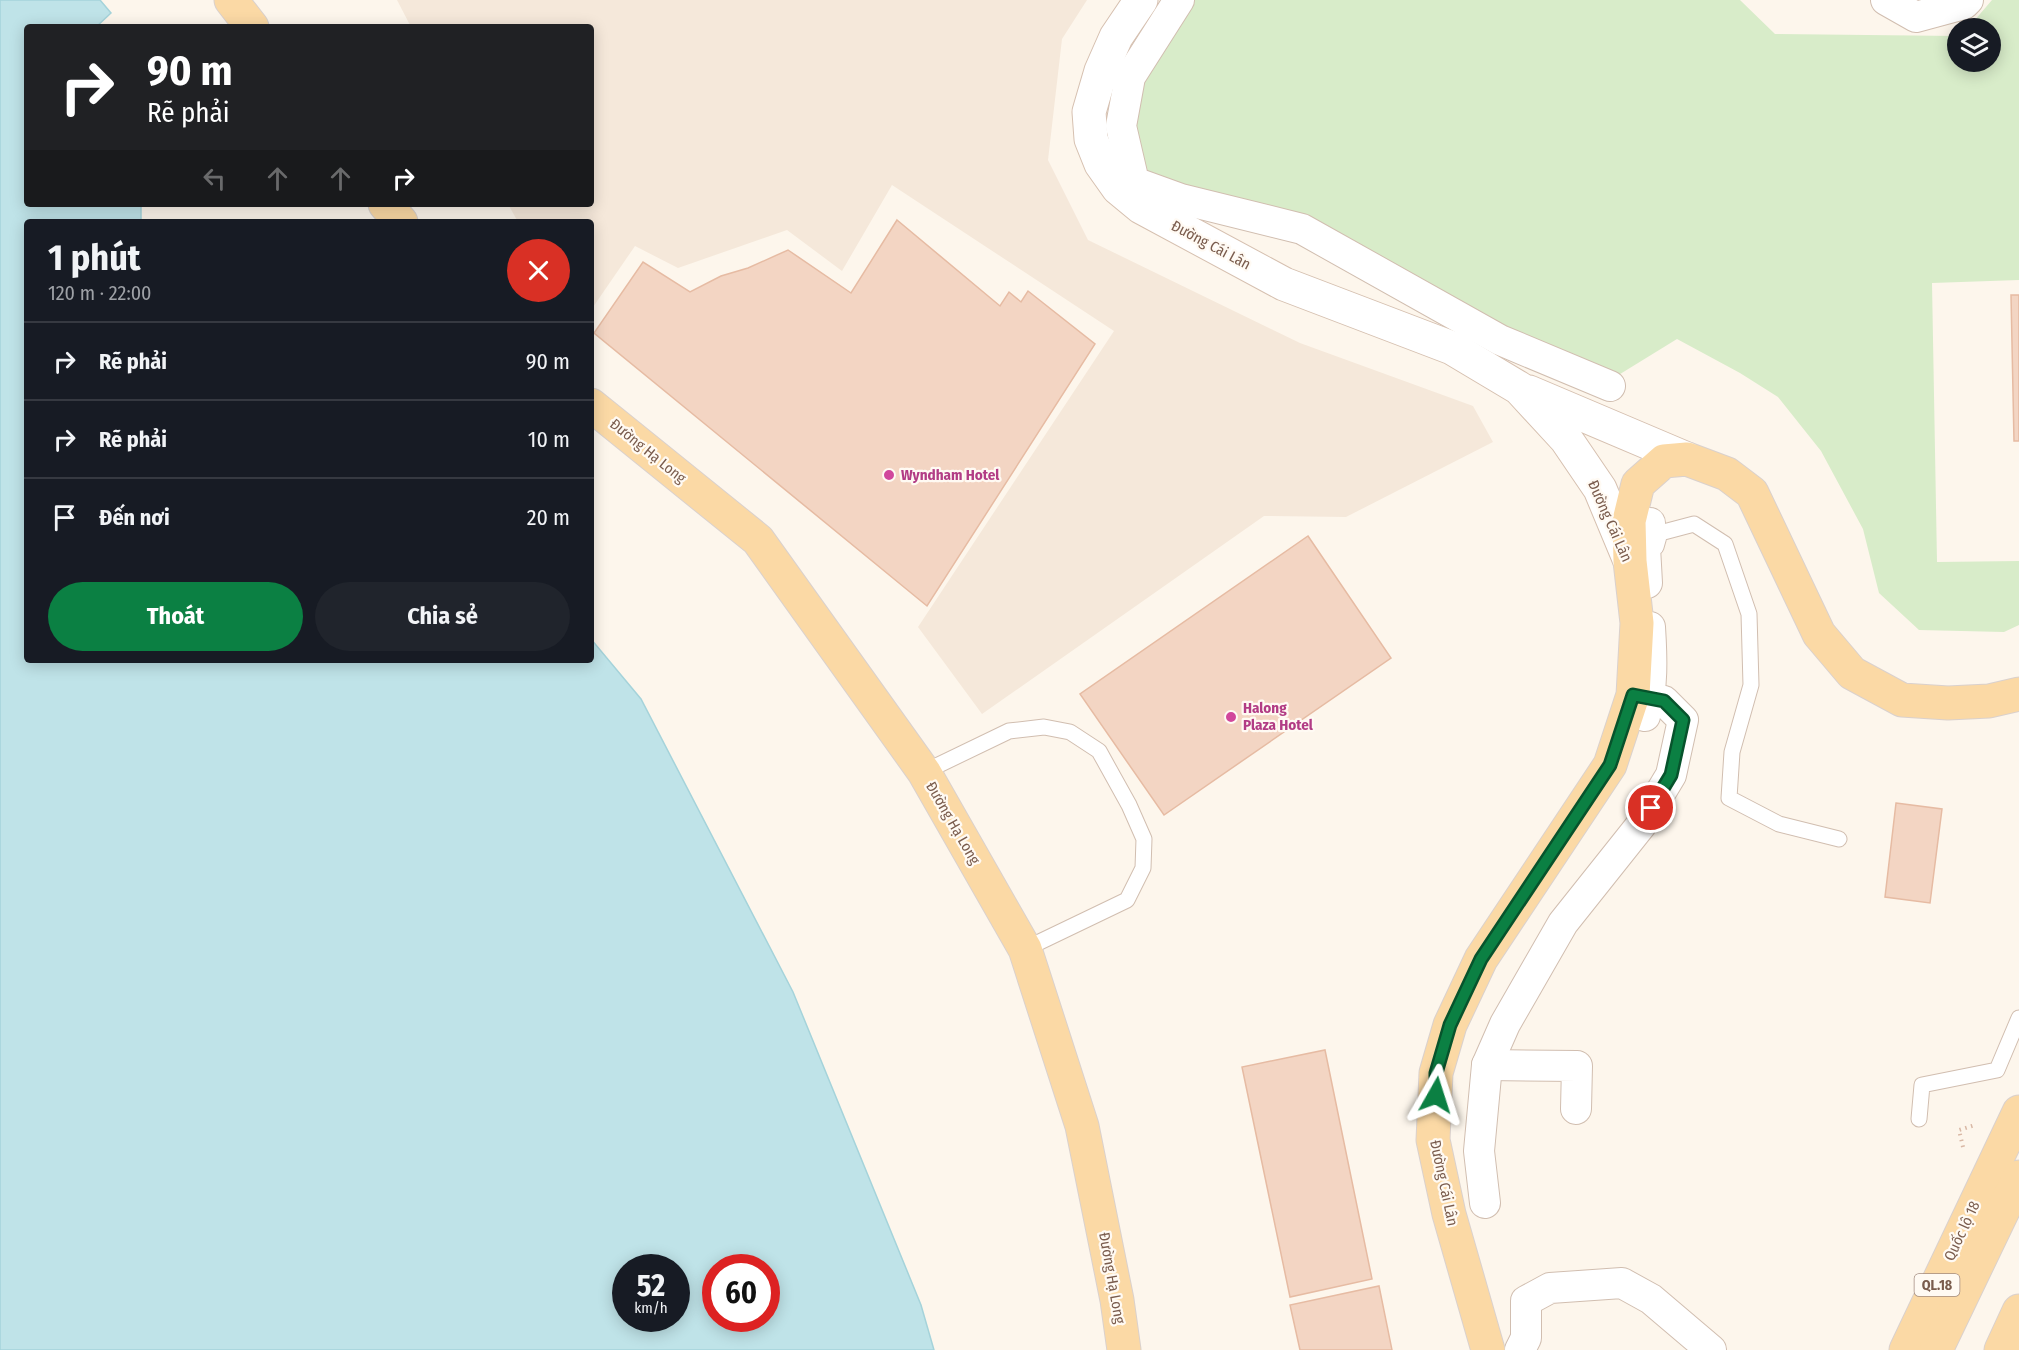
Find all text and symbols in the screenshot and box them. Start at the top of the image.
map controls [1947,18,2001,72]
button: layers [1947,18,2001,72]
text: 90 m [147,46,232,96]
icon: right [48,48,126,126]
text: Rẽ phải [147,97,230,129]
icon: left [198,162,231,195]
icon: ahead [261,162,294,195]
icon: ahead [324,162,357,195]
icon: right [387,162,420,195]
street label: Đường Cái Lân [1168,217,1254,273]
text: 1 phút [48,236,140,280]
button: close [507,239,570,302]
text: 120 m · 22:00 [48,281,151,305]
icon: right [48,345,81,378]
text: Rẽ phải [99,348,167,375]
text: 90 m [526,348,570,375]
street label: Đường Hạ Long [606,415,690,487]
icon: right [48,423,81,456]
text: Rẽ phải [99,426,167,453]
text: 10 m [528,426,570,453]
place label: Wyndham Hotel [901,466,1000,484]
marker: Wyndham Hotel [882,468,896,482]
street label: Đường Cái Lân [1584,477,1636,565]
icon: arrive [48,501,81,534]
text: Đến nơi [99,504,170,531]
text: 20 m [527,504,570,531]
button: Thoát [48,582,303,651]
button: Chia sẻ [315,582,570,651]
place label: Halong Plaza Hotel [1243,699,1314,734]
marker: Halong Plaza Hotel [1224,710,1238,724]
street label: Đường Hạ Long [922,778,984,868]
pin [1625,782,1676,833]
icon: arrive [1634,791,1667,824]
position arrow [1404,1063,1468,1127]
street label: Đường Cái Lân [1426,1138,1462,1228]
street label: Quốc lộ 18 [1940,1198,1984,1264]
street label: Đường Hạ Long [1095,1231,1129,1325]
speed limit sign: 60 [702,1254,780,1332]
text: 52 [637,1268,665,1304]
road number: QL.18 [1914,1274,1960,1296]
text: km/h [634,1299,668,1317]

